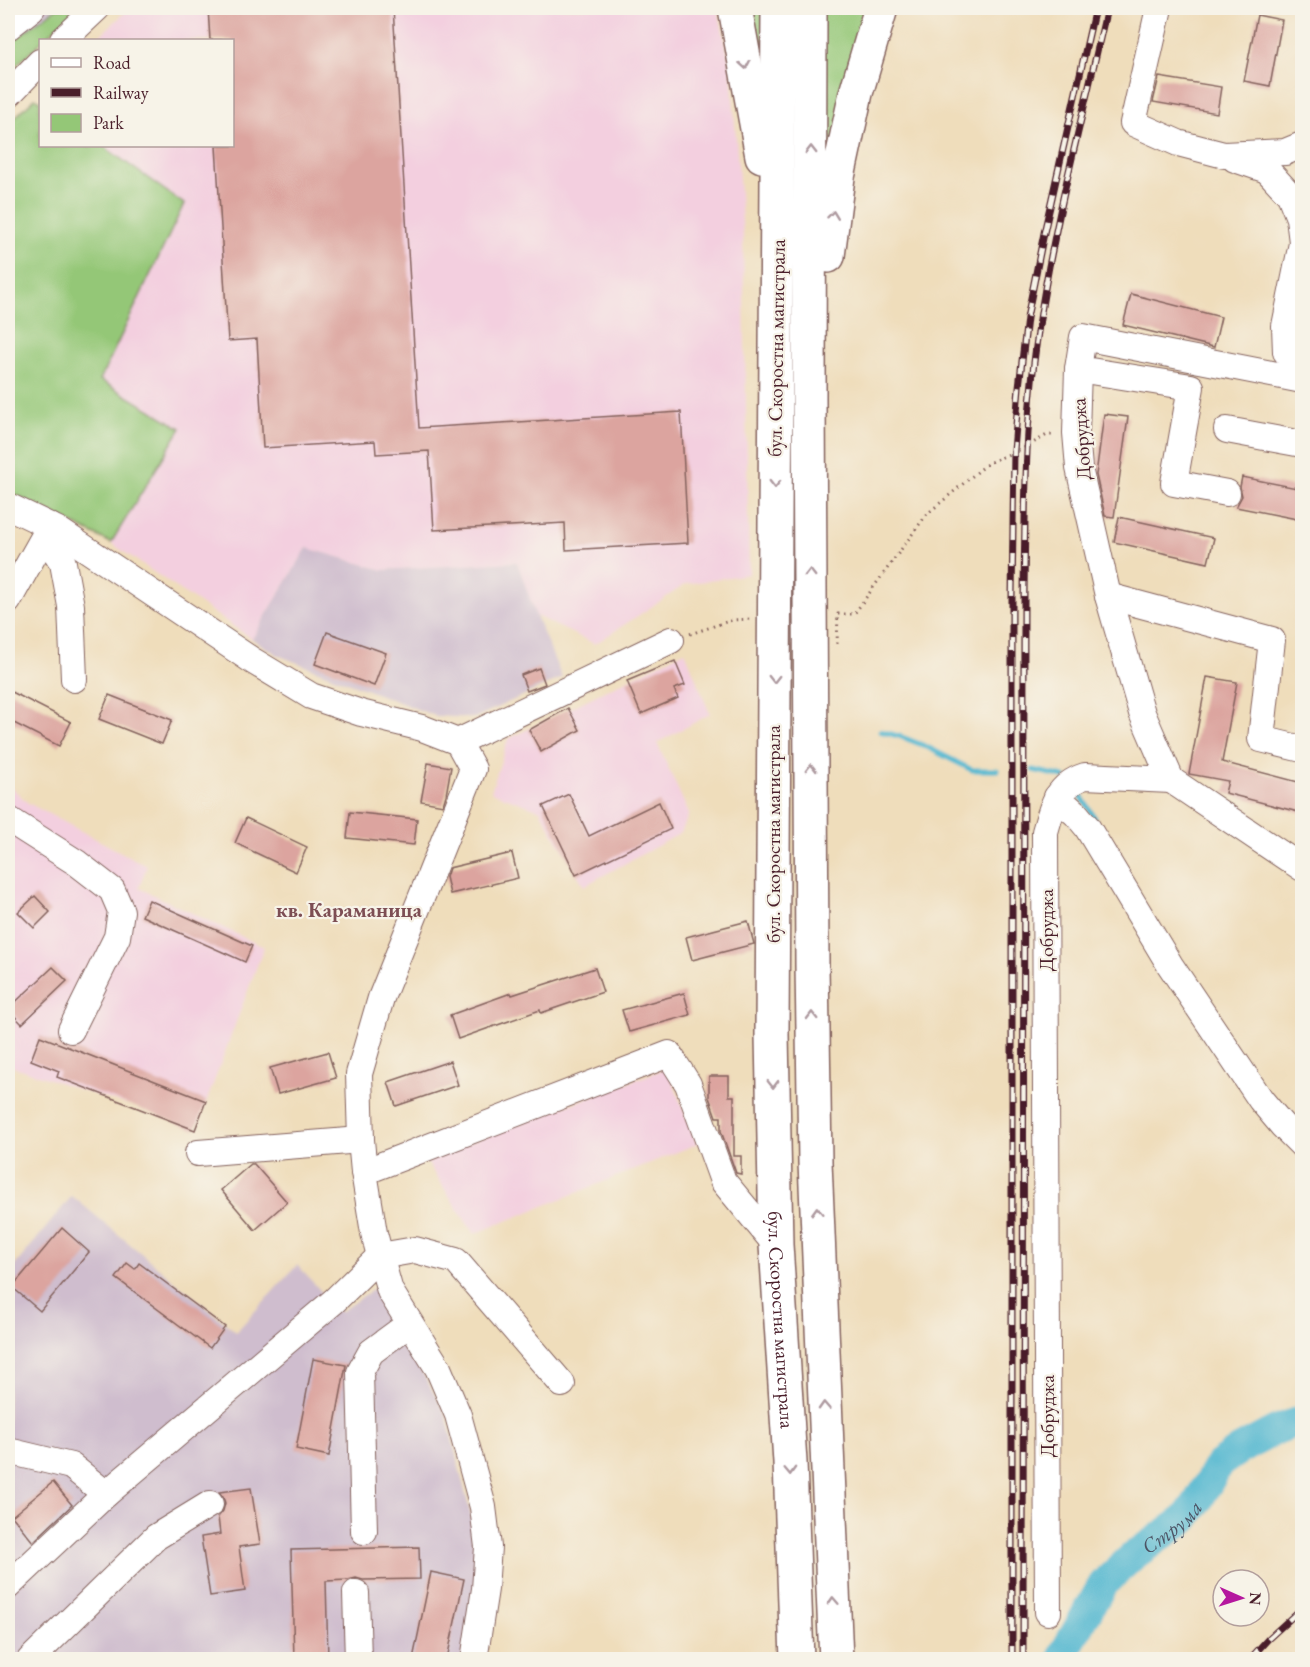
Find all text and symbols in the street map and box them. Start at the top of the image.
legend [39,39,234,147]
text: Road [93,51,132,74]
one-way arrow [738,60,751,70]
text: Railway [93,81,149,104]
text: Park [93,111,124,134]
one-way arrow [804,146,817,155]
one-way arrow [827,210,839,220]
street label: бул. Скоростна магистрала [761,239,791,457]
street label: Добруджа [1065,397,1097,481]
one-way arrow [768,479,781,488]
one-way arrow [804,568,816,577]
one-way arrow [767,674,780,683]
street label: бул. Скоростна магистрала [760,725,786,943]
one-way arrow [805,763,817,772]
street label: Добруджа [1033,889,1059,971]
district label: кв. Караманица [276,896,423,923]
one-way arrow [806,1012,819,1021]
one-way arrow [767,1079,779,1088]
one-way arrow [810,1207,823,1216]
street label: бул. Скоростна магистрала [762,1211,801,1429]
street label: Добруджа [1034,1375,1060,1457]
one-way arrow [818,1402,831,1411]
one-way arrow [784,1467,796,1476]
water label: Струма [1136,1495,1208,1560]
north arrow [1211,1568,1271,1628]
text: N [1245,1592,1266,1606]
one-way arrow [827,1597,840,1606]

